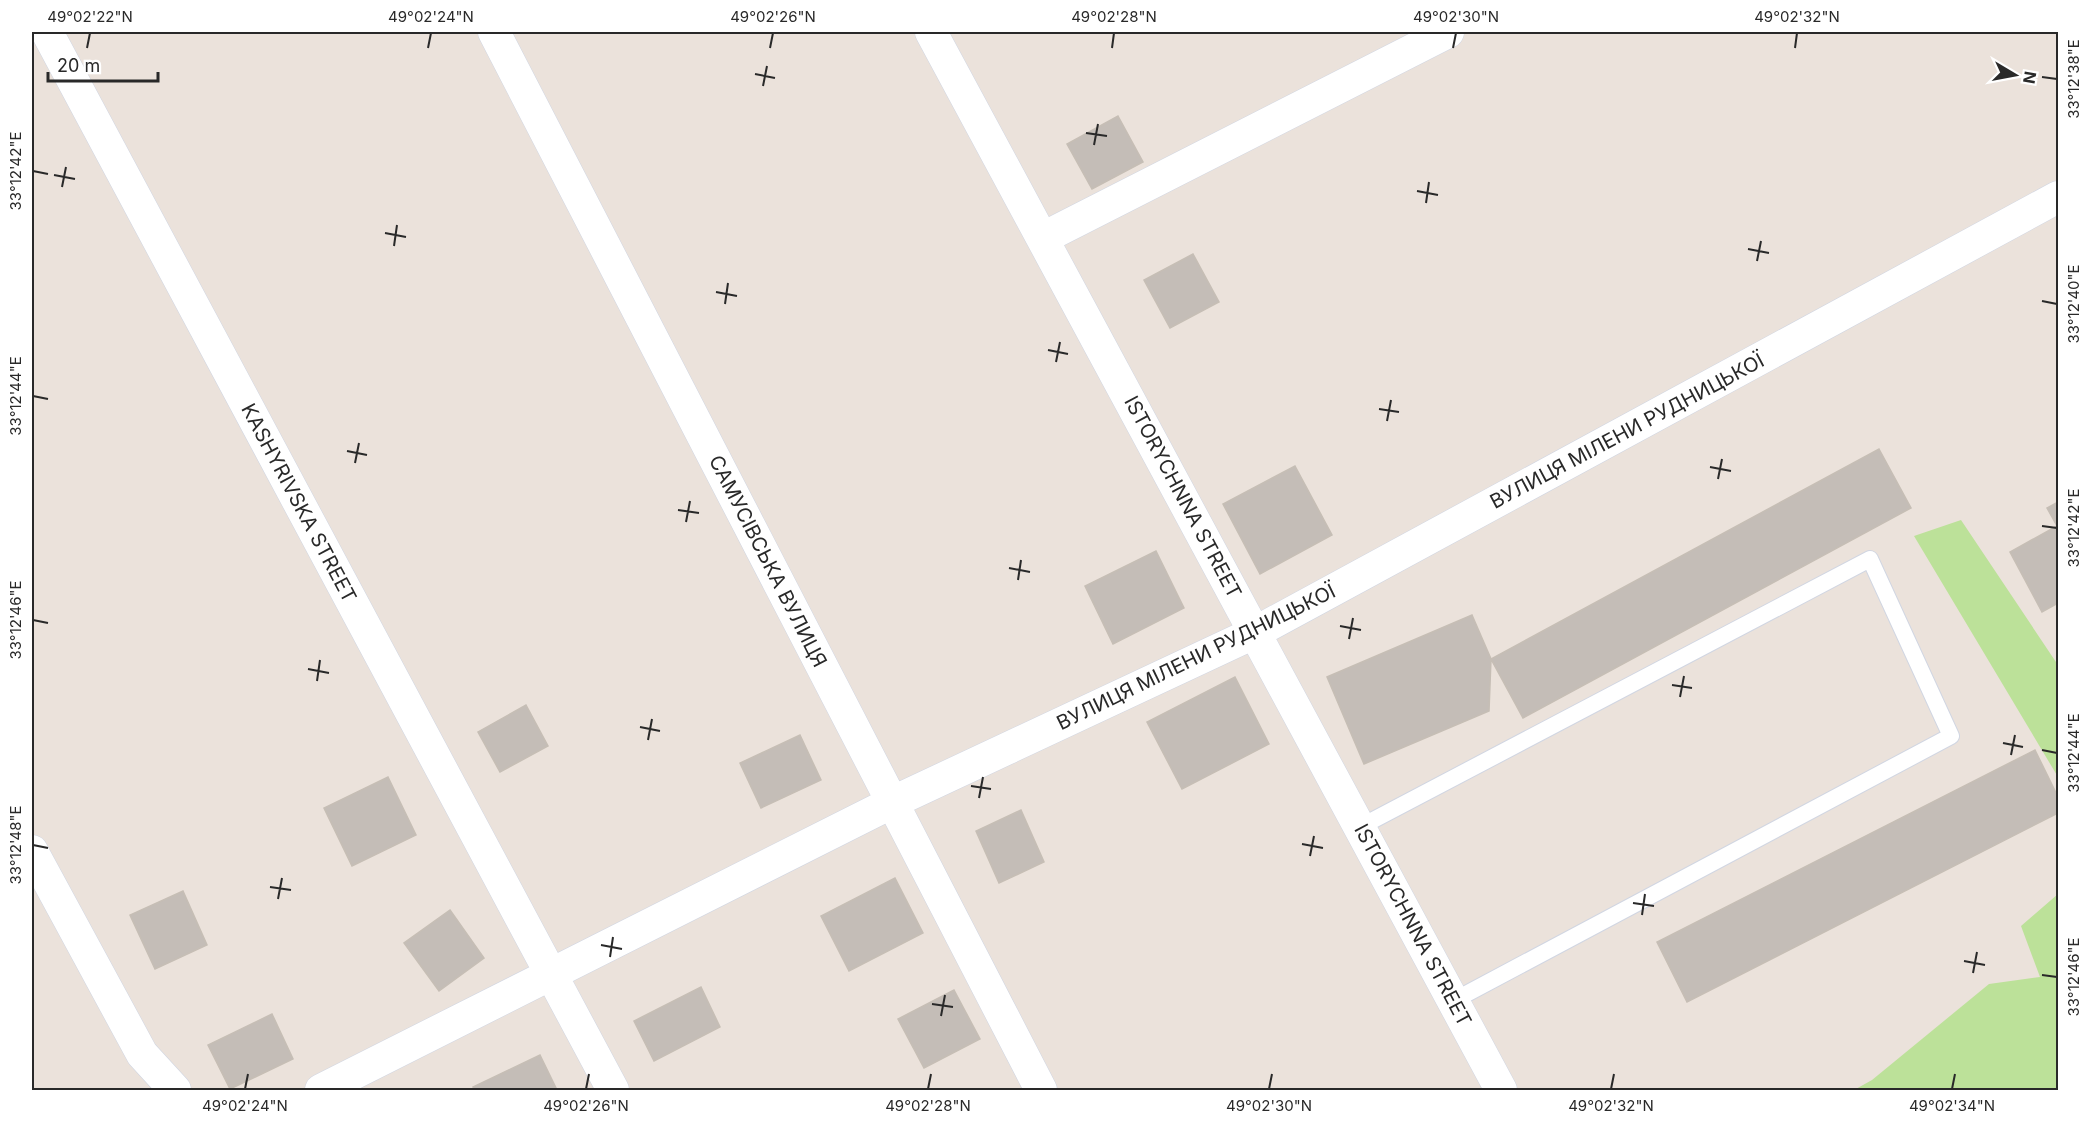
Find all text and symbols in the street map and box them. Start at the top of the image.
text: 49°02'22"N [47,7,133,26]
text: 49°02'24"N [388,7,474,26]
text: 49°02'26"N [730,7,816,26]
text: 49°02'28"N [1071,7,1157,26]
text: 49°02'30"N [1413,7,1499,26]
text: 49°02'32"N [1754,7,1840,26]
text: 33°12'38"E [2064,39,2083,119]
scale bar [48,45,158,83]
north arrow [1985,45,2045,105]
text: 20 m [57,55,100,76]
text: N [2019,70,2041,85]
text: 33°12'42"E [6,132,25,210]
text: 33°12'40"E [2064,264,2083,344]
street label: ВУЛИЦЯ МІЛЕНИ РУДНИЦЬКОЇ [1486,348,1769,514]
text: 33°12'44"E [6,356,25,436]
street label: ISTORYCHNNA STREET [1119,392,1247,602]
street label: KASHYRIVSKA STREET [236,399,362,607]
street label: САМУСІВСЬКА ВУЛИЦЯ [704,451,832,671]
text: 33°12'42"E [2064,489,2083,567]
street label: ВУЛИЦЯ МІЛЕНИ РУДНИЦЬКОЇ [1053,579,1340,735]
text: 33°12'46"E [6,581,25,659]
text: 33°12'44"E [2064,713,2083,793]
text: 33°12'48"E [6,806,25,884]
street label: ISTORYCHNNA STREET [1349,820,1477,1030]
text: 33°12'46"E [2064,938,2083,1016]
text: 49°02'24"N [202,1096,288,1115]
text: 49°02'26"N [543,1096,629,1115]
text: 49°02'28"N [885,1096,971,1115]
text: 49°02'30"N [1226,1096,1312,1115]
text: 49°02'32"N [1568,1096,1654,1115]
text: 49°02'34"N [1909,1096,1995,1115]

